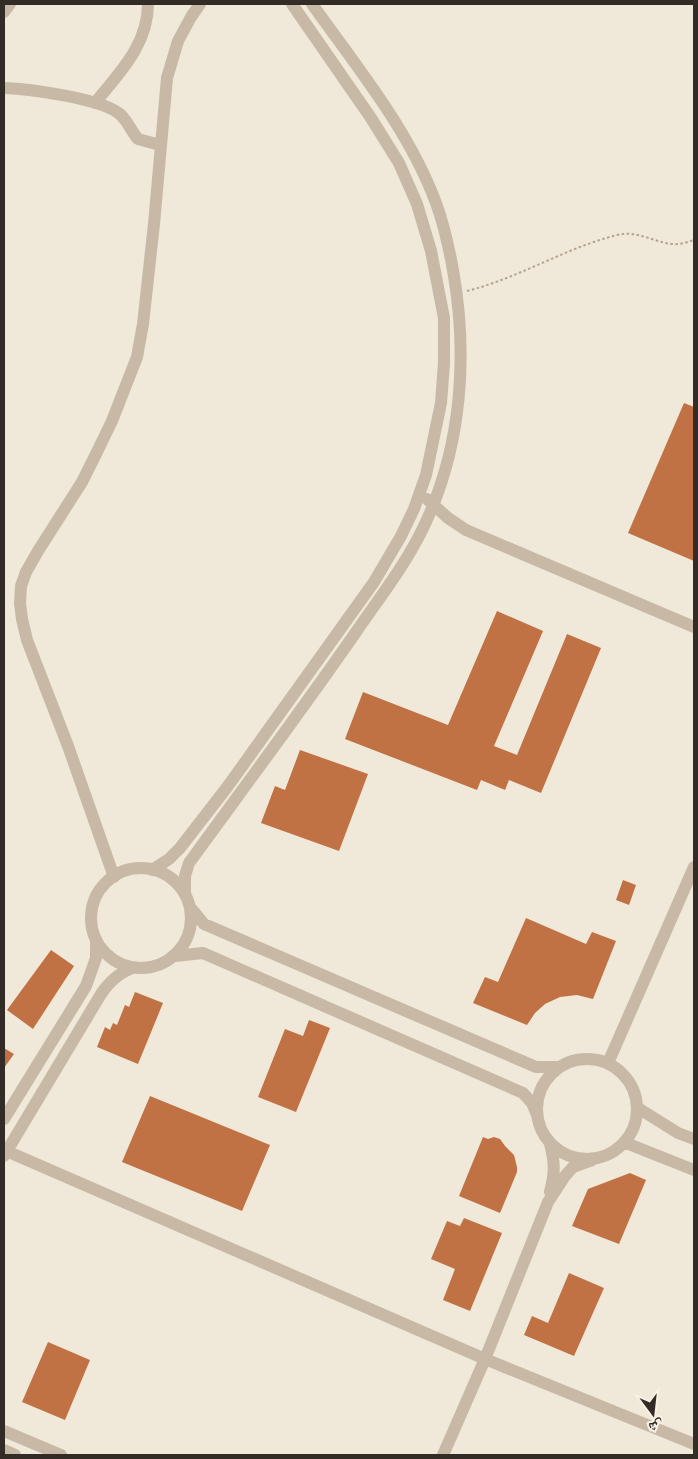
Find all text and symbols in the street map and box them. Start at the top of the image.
north arrow [628,1389,678,1439]
text: ش [647,1416,666,1437]

